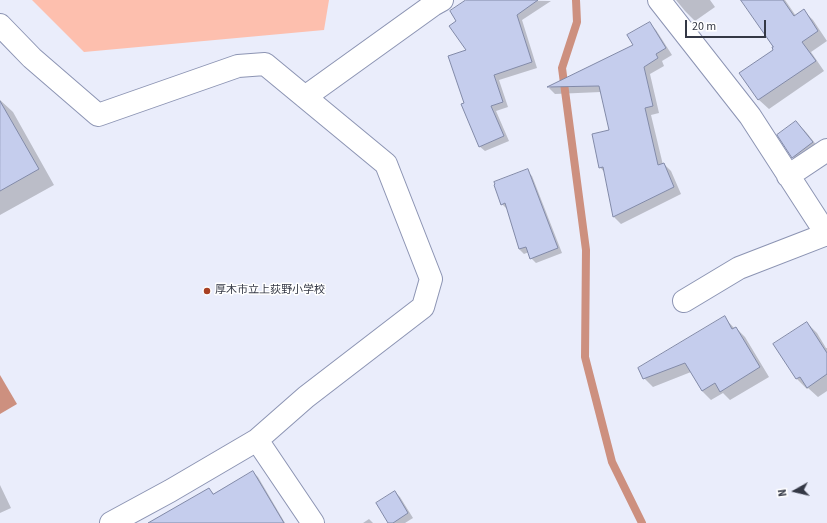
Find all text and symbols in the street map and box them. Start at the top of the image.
scale bar [687,12,768,38]
text: 20 m [692,18,716,35]
place label: 厚木市立上荻野小学校 [215,284,325,298]
marker: 厚木市立上荻野小学校 [202,286,212,296]
north arrow [775,471,815,511]
text: N [775,488,791,497]

